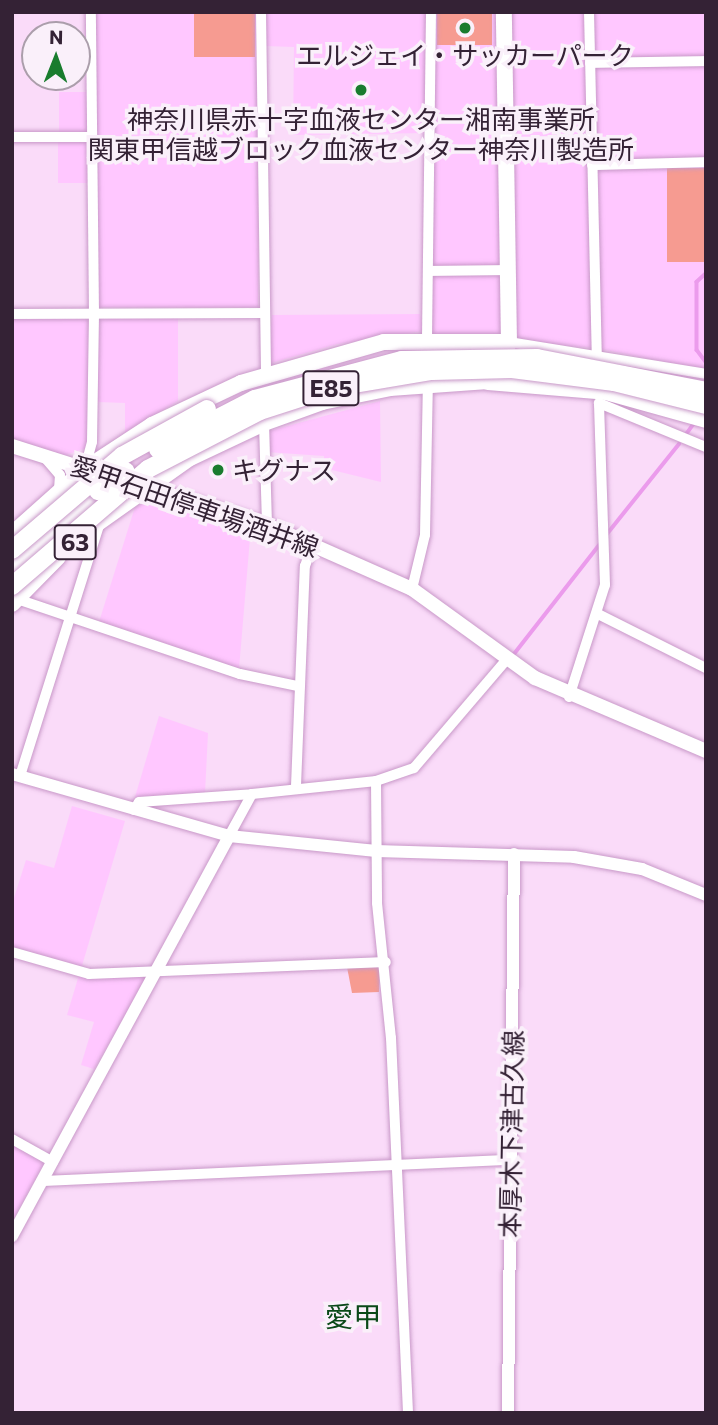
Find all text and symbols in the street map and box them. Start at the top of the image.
marker: エルジェイ・サッカーパーク [457,20,473,36]
north arrow [21,21,91,91]
text: N [49,25,64,48]
place label: エルジェイ・サッカーパーク [296,39,634,71]
marker: 神奈川県赤十字血液センター湘南事業所 関東甲信越ブロック血液センター神奈川製造所 [351,80,371,100]
place label: 神奈川県赤十字血液センター湘南事業所 関東甲信越ブロック血液センター神奈川製造所 [88,103,634,164]
road number: E85 [301,368,361,408]
street label: 愛甲石田停車場酒井線 [67,449,323,563]
place label: キグナス [232,454,336,486]
marker: キグナス [210,462,226,478]
road number: 63 [52,522,98,562]
street label: 本厚木下津古久線 [494,1030,528,1238]
district label: 愛甲 [325,1299,381,1333]

